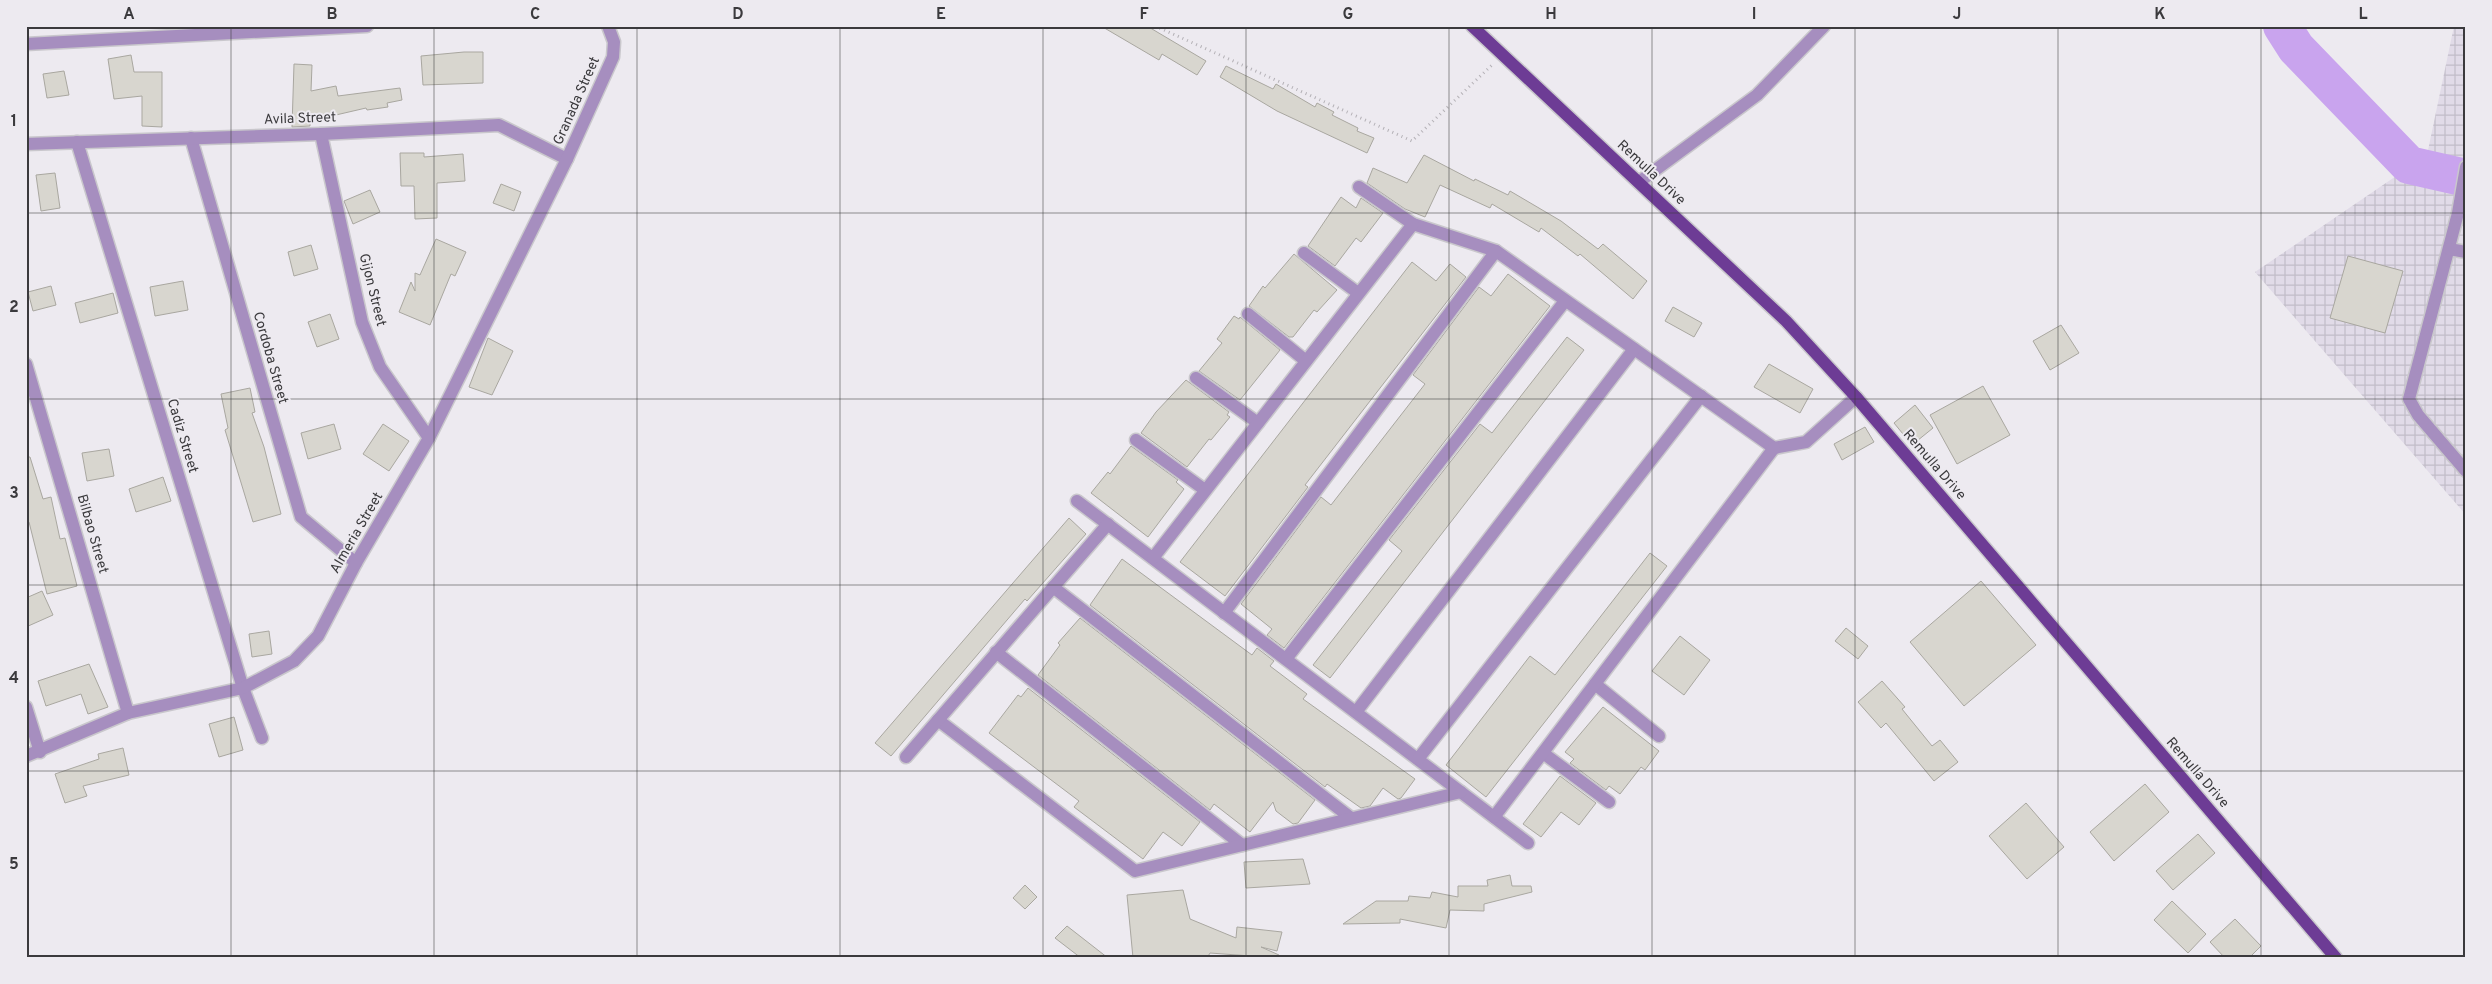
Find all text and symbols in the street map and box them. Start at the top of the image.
text: A [123,5,135,25]
text: B [326,5,338,25]
text: C [530,5,540,25]
text: D [732,5,744,25]
text: E [936,5,946,25]
text: F [1139,5,1149,25]
text: G [1343,5,1353,25]
text: H [1545,5,1557,25]
text: I [1752,5,1756,25]
text: J [1953,5,1961,25]
text: K [2154,5,2166,25]
text: L [2358,5,2368,25]
street label: Granada Street [550,54,604,148]
street label: Avila Street [264,109,336,129]
text: 1 [11,112,17,132]
street label: Remulla Drive [1613,137,1689,209]
street label: Gijon Street [355,252,389,328]
text: 2 [9,298,19,318]
street label: Cordoba Street [249,310,291,406]
street label: Cadiz Street [163,397,201,475]
street label: Remulla Drive [1899,426,1969,504]
text: 3 [9,484,19,504]
street label: Almeria Street [327,489,387,577]
street label: Bilbao Street [73,492,111,576]
text: 4 [9,669,19,689]
street label: Remulla Drive [2162,734,2232,812]
text: 5 [9,855,19,875]

